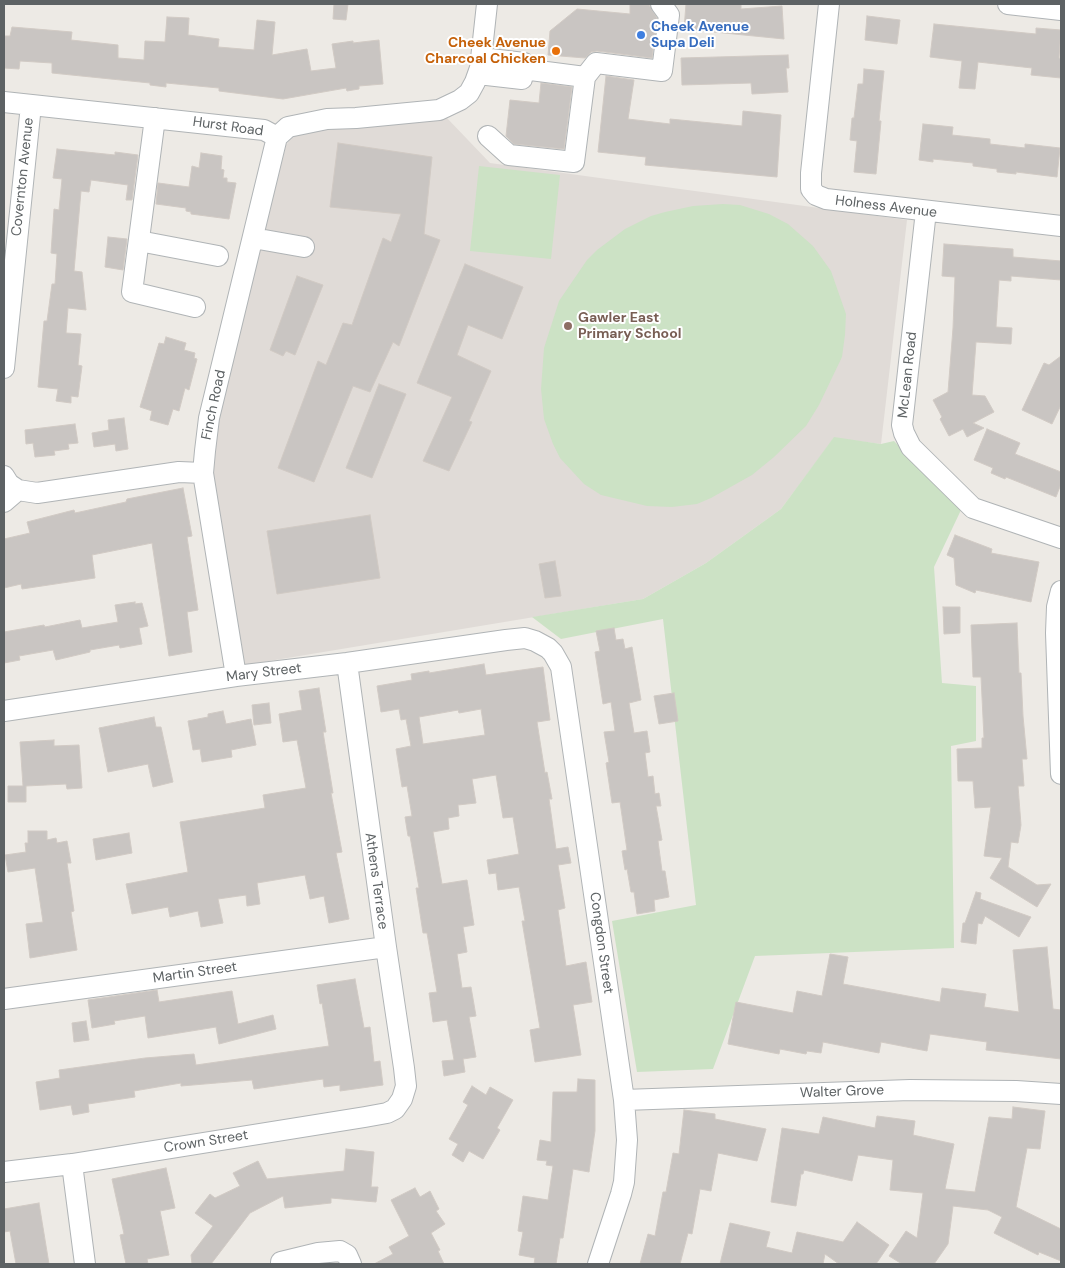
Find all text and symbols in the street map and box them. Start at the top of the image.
place label: Cheek Avenue Supa Deli [651,19,749,52]
marker: Cheek Avenue Supa Deli [635,29,647,41]
place label: Cheek Avenue Charcoal Chicken [425,35,546,68]
marker: Cheek Avenue Charcoal Chicken [550,45,562,57]
street label: Hurst Road [192,114,264,140]
street label: Covernton Avenue [8,117,38,237]
street label: Holness Avenue [834,192,938,222]
place label: Gawler East Primary School [578,310,681,342]
marker: Gawler East Primary School [562,320,574,332]
street label: McLean Road [895,331,921,419]
street label: Finch Road [198,368,230,442]
street label: Mary Street [225,660,303,686]
street label: Athens Terrace [361,832,391,930]
street label: Congdon Street [586,891,616,995]
street label: Martin Street [152,959,238,987]
street label: Walter Grove [800,1082,884,1102]
street label: Crown Street [163,1127,249,1157]

